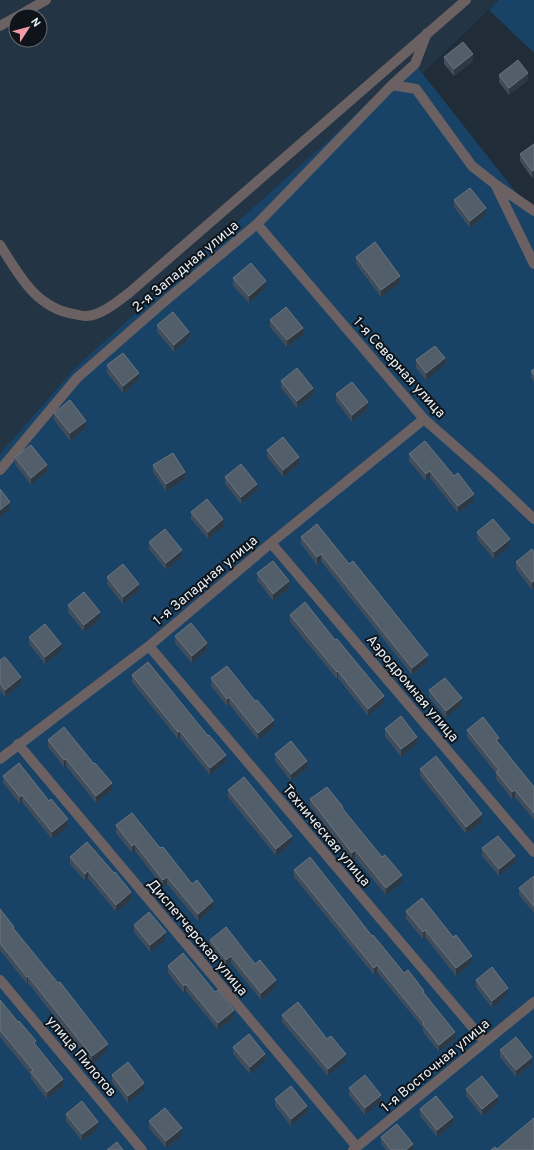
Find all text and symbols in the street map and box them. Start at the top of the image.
north arrow [8,8,48,48]
text: N [27,15,43,30]
street label: 2-я Западная улица [129,218,243,317]
street label: 1-я Северная улица [349,314,449,422]
street label: 1-я Западная улица [150,533,262,630]
street label: Аэродромная улица [362,632,462,746]
street label: Техническая улица [278,781,373,890]
street label: Диспетчерская улица [143,876,251,1000]
street label: улица Пилотов [42,1013,120,1101]
street label: 1-я Восточная улица [378,1016,494,1116]

